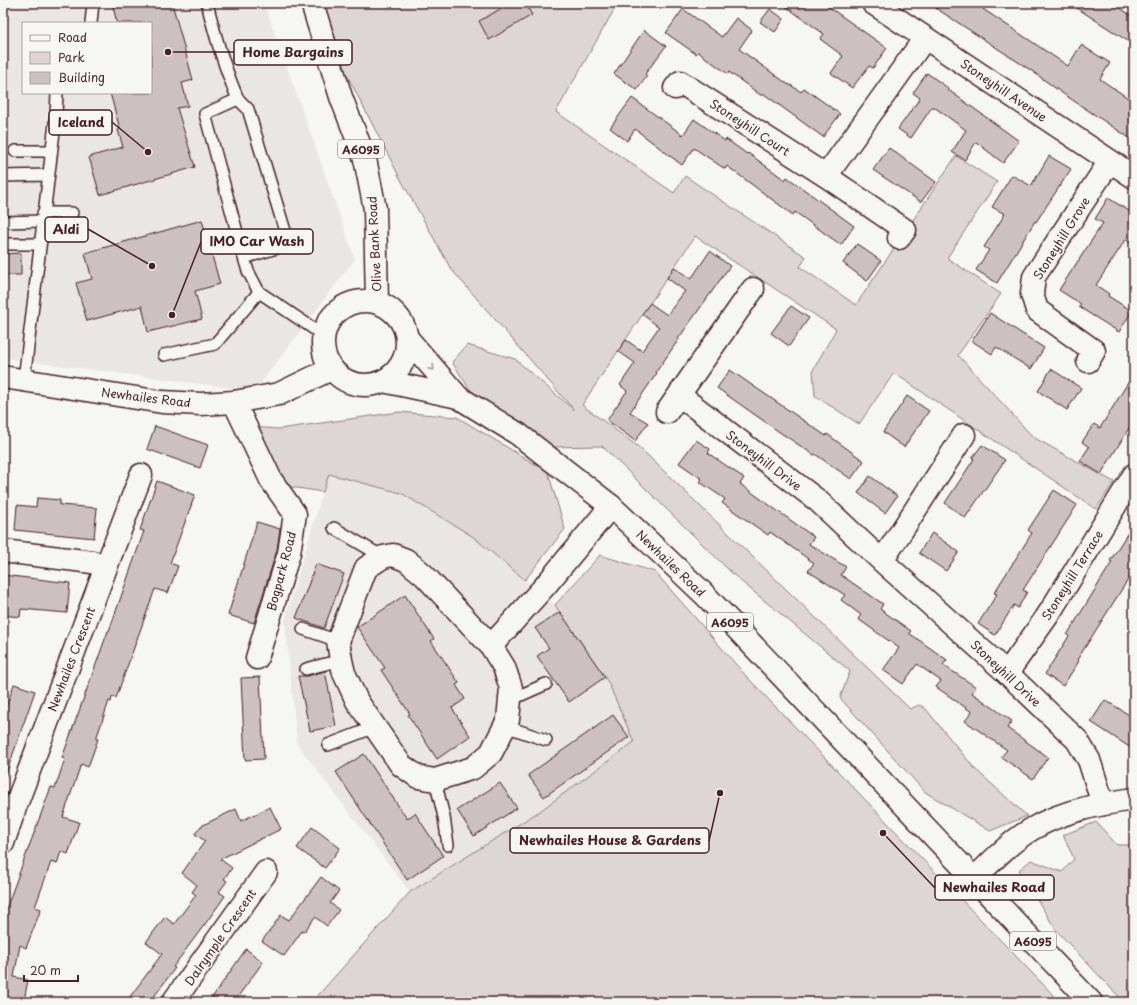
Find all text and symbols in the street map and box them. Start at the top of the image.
legend [22,22,152,94]
text: Road [58,28,87,46]
callout: Home Bargains [234,40,352,65]
text: Home Bargains [242,42,344,61]
text: Park [58,48,85,66]
street label: Stoneyhill Avenue [957,54,1051,126]
text: Building [58,68,105,86]
street label: Stoneyhill Court [706,94,794,160]
callout: Iceland [49,110,112,135]
text: Iceland [58,112,105,131]
road number: A6095 [338,140,384,158]
street label: Stoneyhill Grove [1028,193,1094,283]
street label: Olive Bank Road [363,196,385,292]
callout: Aldi [45,217,88,242]
text: Aldi [53,219,80,238]
callout: IMO Car Wash [201,229,313,254]
text: IMO Car Wash [209,231,305,250]
one-way arrow [428,363,435,370]
street label: Newhailes Road [100,383,192,411]
street label: Stoneyhill Drive [722,426,806,494]
street label: Newhailes Road [632,525,710,601]
street label: Stoneyhill Terrace [1037,526,1107,624]
street label: Bogpark Road [262,529,300,613]
street label: Newhailes Crescent [43,604,99,714]
road number: A6095 [707,613,753,631]
street label: Stoneyhill Drive [967,636,1045,710]
callout: Newhailes House & Gardens [510,828,709,853]
text: Newhailes House & Gardens [519,830,701,849]
callout: Newhailes Road [935,875,1054,900]
text: Newhailes Road [943,877,1045,896]
street label: Dalrymple Crescent [180,885,260,989]
road number: A6095 [1010,932,1056,950]
scale bar [24,957,78,983]
text: 20 m [30,961,61,979]

